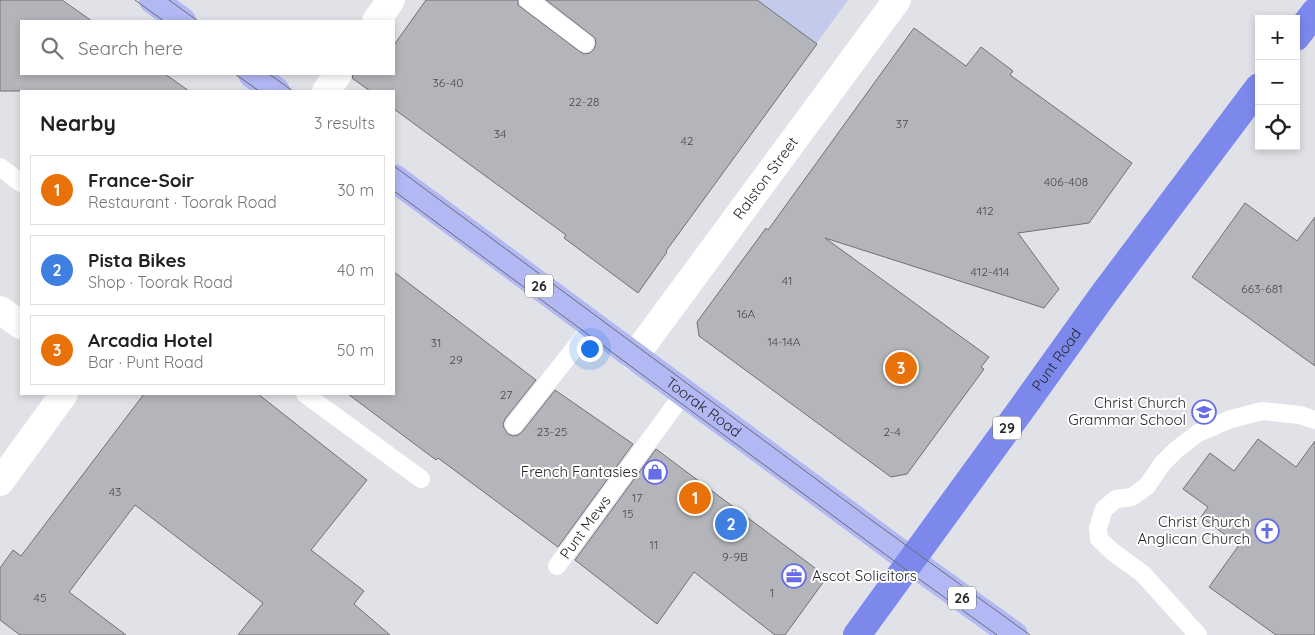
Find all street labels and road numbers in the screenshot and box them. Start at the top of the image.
street label: Ralston Street [729,133,802,223]
road number: 26 [525,274,553,298]
street label: Punt Road [1027,324,1085,395]
street label: Toorak Road [662,373,745,441]
road number: 29 [993,416,1021,439]
street label: Punt Mews [555,491,615,563]
road number: 26 [948,586,976,610]

